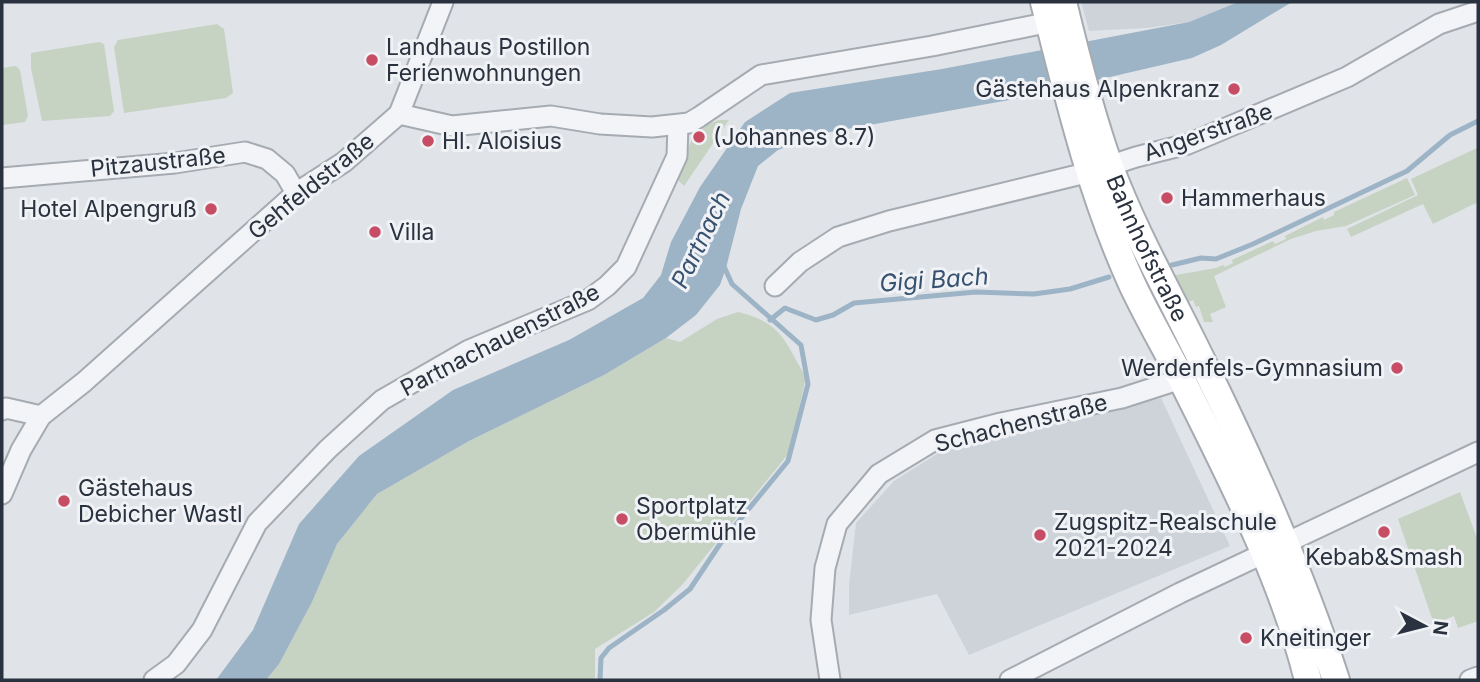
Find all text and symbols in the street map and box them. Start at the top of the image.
place label: Landhaus Postillon Ferienwohnungen [386,33,590,87]
marker: Landhaus Postillon Ferienwohnungen [364,52,380,68]
place label: Gästehaus Alpenkranz [975,75,1220,103]
marker: Gästehaus Alpenkranz [1226,81,1242,97]
street label: Angerstraße [1140,97,1276,167]
place label: (Johannes 8.7) [713,123,875,151]
street label: Gehfeldstraße [242,127,380,245]
place label: Hl. Aloisius [442,127,562,155]
marker: (Johannes 8.7) [691,129,707,145]
marker: Hl. Aloisius [420,133,436,149]
street label: Pitzaustraße [89,141,227,183]
street label: Bahnhofstraße [1100,171,1194,326]
place label: Hammerhaus [1181,184,1326,212]
water label: Partnach [665,187,736,293]
marker: Hammerhaus [1159,190,1175,206]
place label: Hotel Alpengruß [20,195,197,223]
marker: Hotel Alpengruß [203,201,219,217]
place label: Villa [389,218,435,246]
marker: Villa [367,224,383,240]
water label: Gigi Bach [878,261,990,298]
street label: Partnachauenstraße [396,278,604,402]
place label: Werdenfels-Gymnasium [1121,354,1383,382]
marker: Werdenfels-Gymnasium [1389,360,1405,376]
street label: Schachenstraße [932,388,1110,458]
place label: Gästehaus Debicher Wastl [78,474,243,528]
place label: Sportplatz Obermühle [636,492,756,546]
marker: Gästehaus Debicher Wastl [56,493,72,509]
place label: Zugspitz-Realschule 2021-2024 [1054,508,1277,562]
marker: Sportplatz Obermühle [614,511,630,527]
marker: Kebab&Smash [1376,524,1392,540]
marker: Zugspitz-Realschule 2021-2024 [1032,527,1048,543]
place label: Kebab&Smash [1305,543,1463,571]
north arrow [1389,591,1459,661]
text: N [1428,619,1453,637]
place label: Kneitinger [1260,624,1371,652]
marker: Kneitinger [1238,630,1254,646]

